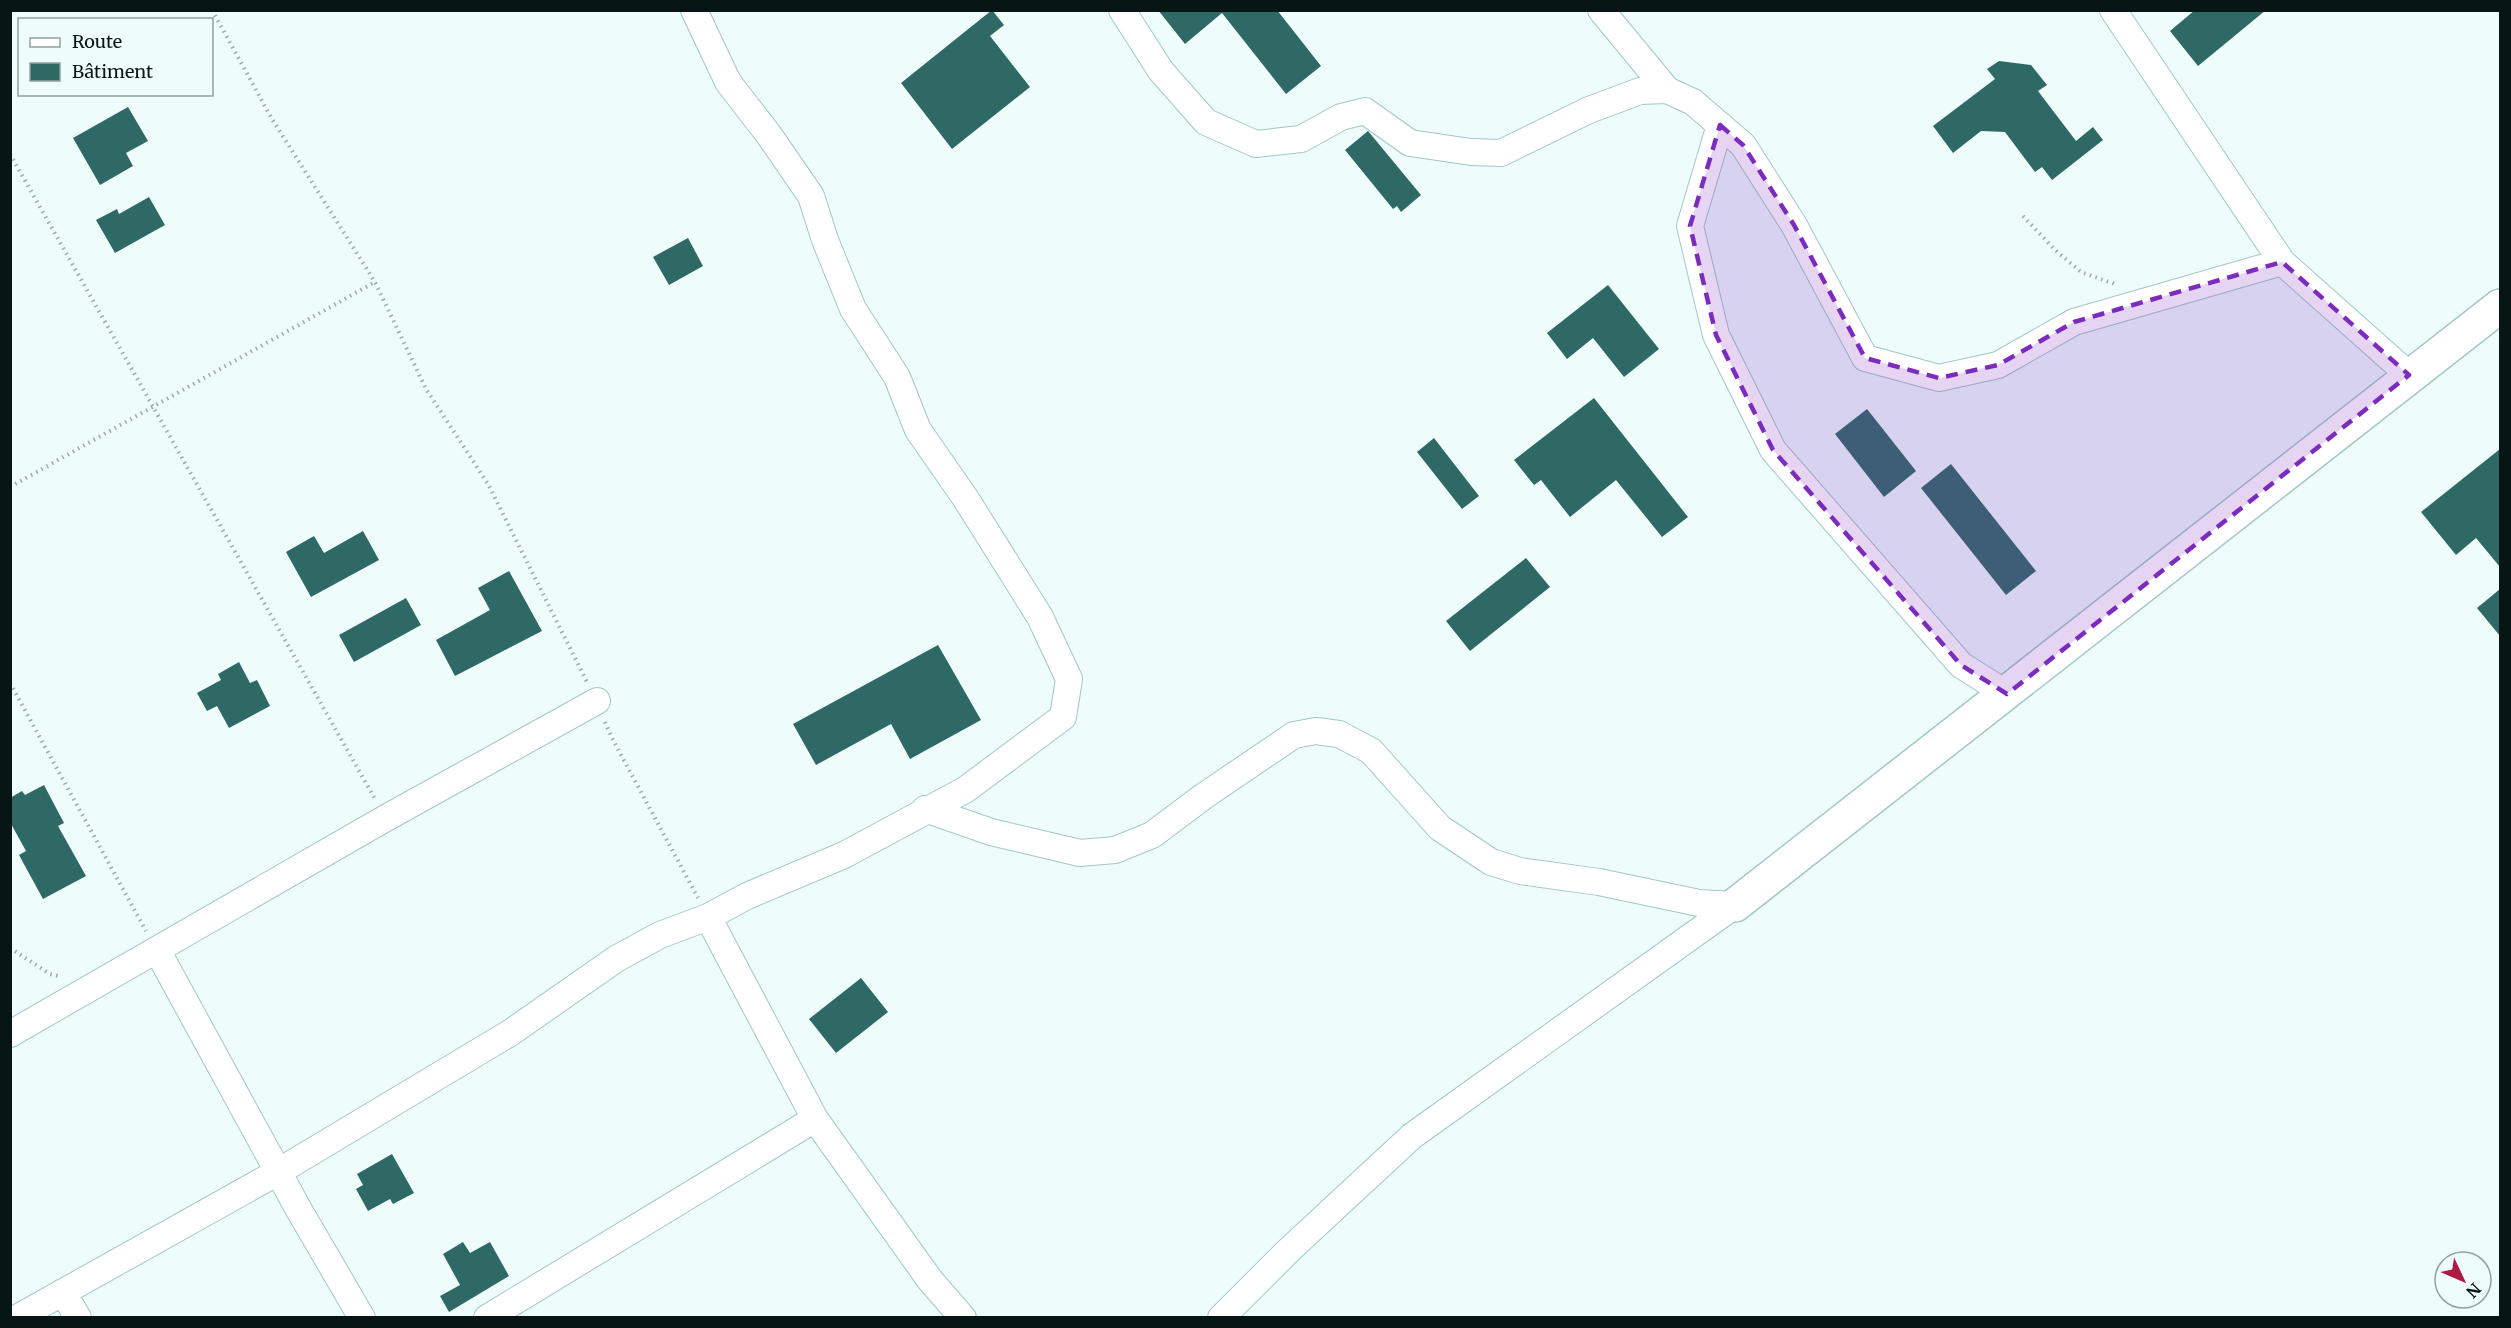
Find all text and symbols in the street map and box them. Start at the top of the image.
legend [18,18,213,96]
text: Route [72,30,122,53]
text: Bâtiment [72,60,153,83]
north arrow [2433,1250,2493,1310]
text: N [2462,1279,2485,1302]

